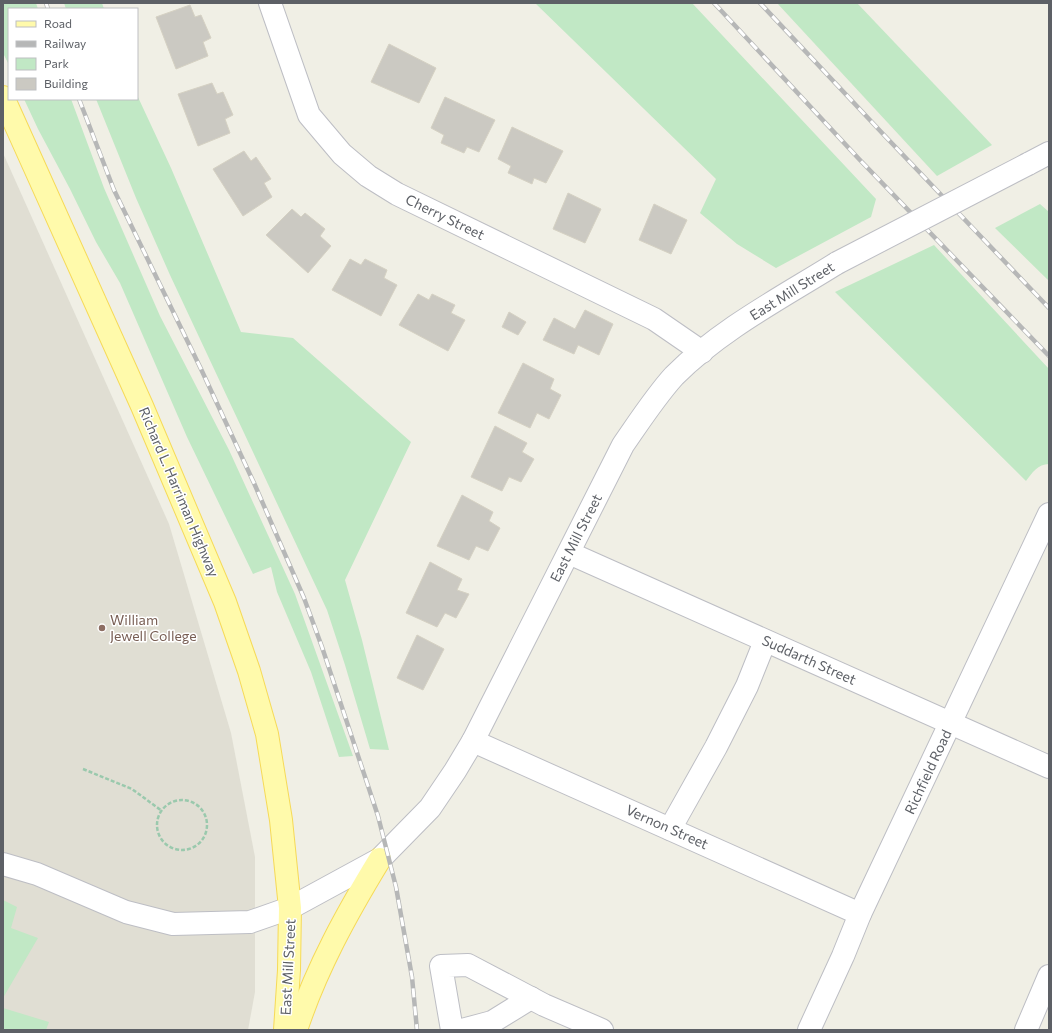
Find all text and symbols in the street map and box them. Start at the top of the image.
legend [8,8,138,100]
text: Road [44,16,72,30]
text: Railway [44,36,86,50]
text: Park [44,56,70,70]
text: Building [44,76,88,90]
street label: Cherry Street [403,190,488,243]
street label: East Mill Street [746,258,837,323]
street label: Richard L. Harriman Highway [136,404,223,579]
street label: East Mill Street [546,491,605,585]
place label: William Jewell College [110,611,197,644]
marker: William Jewell College [97,623,107,633]
street label: Suddarth Street [760,631,859,688]
street label: Richfield Road [901,727,955,817]
street label: Vernon Street [623,801,711,852]
street label: East Mill Street [276,918,299,1016]

